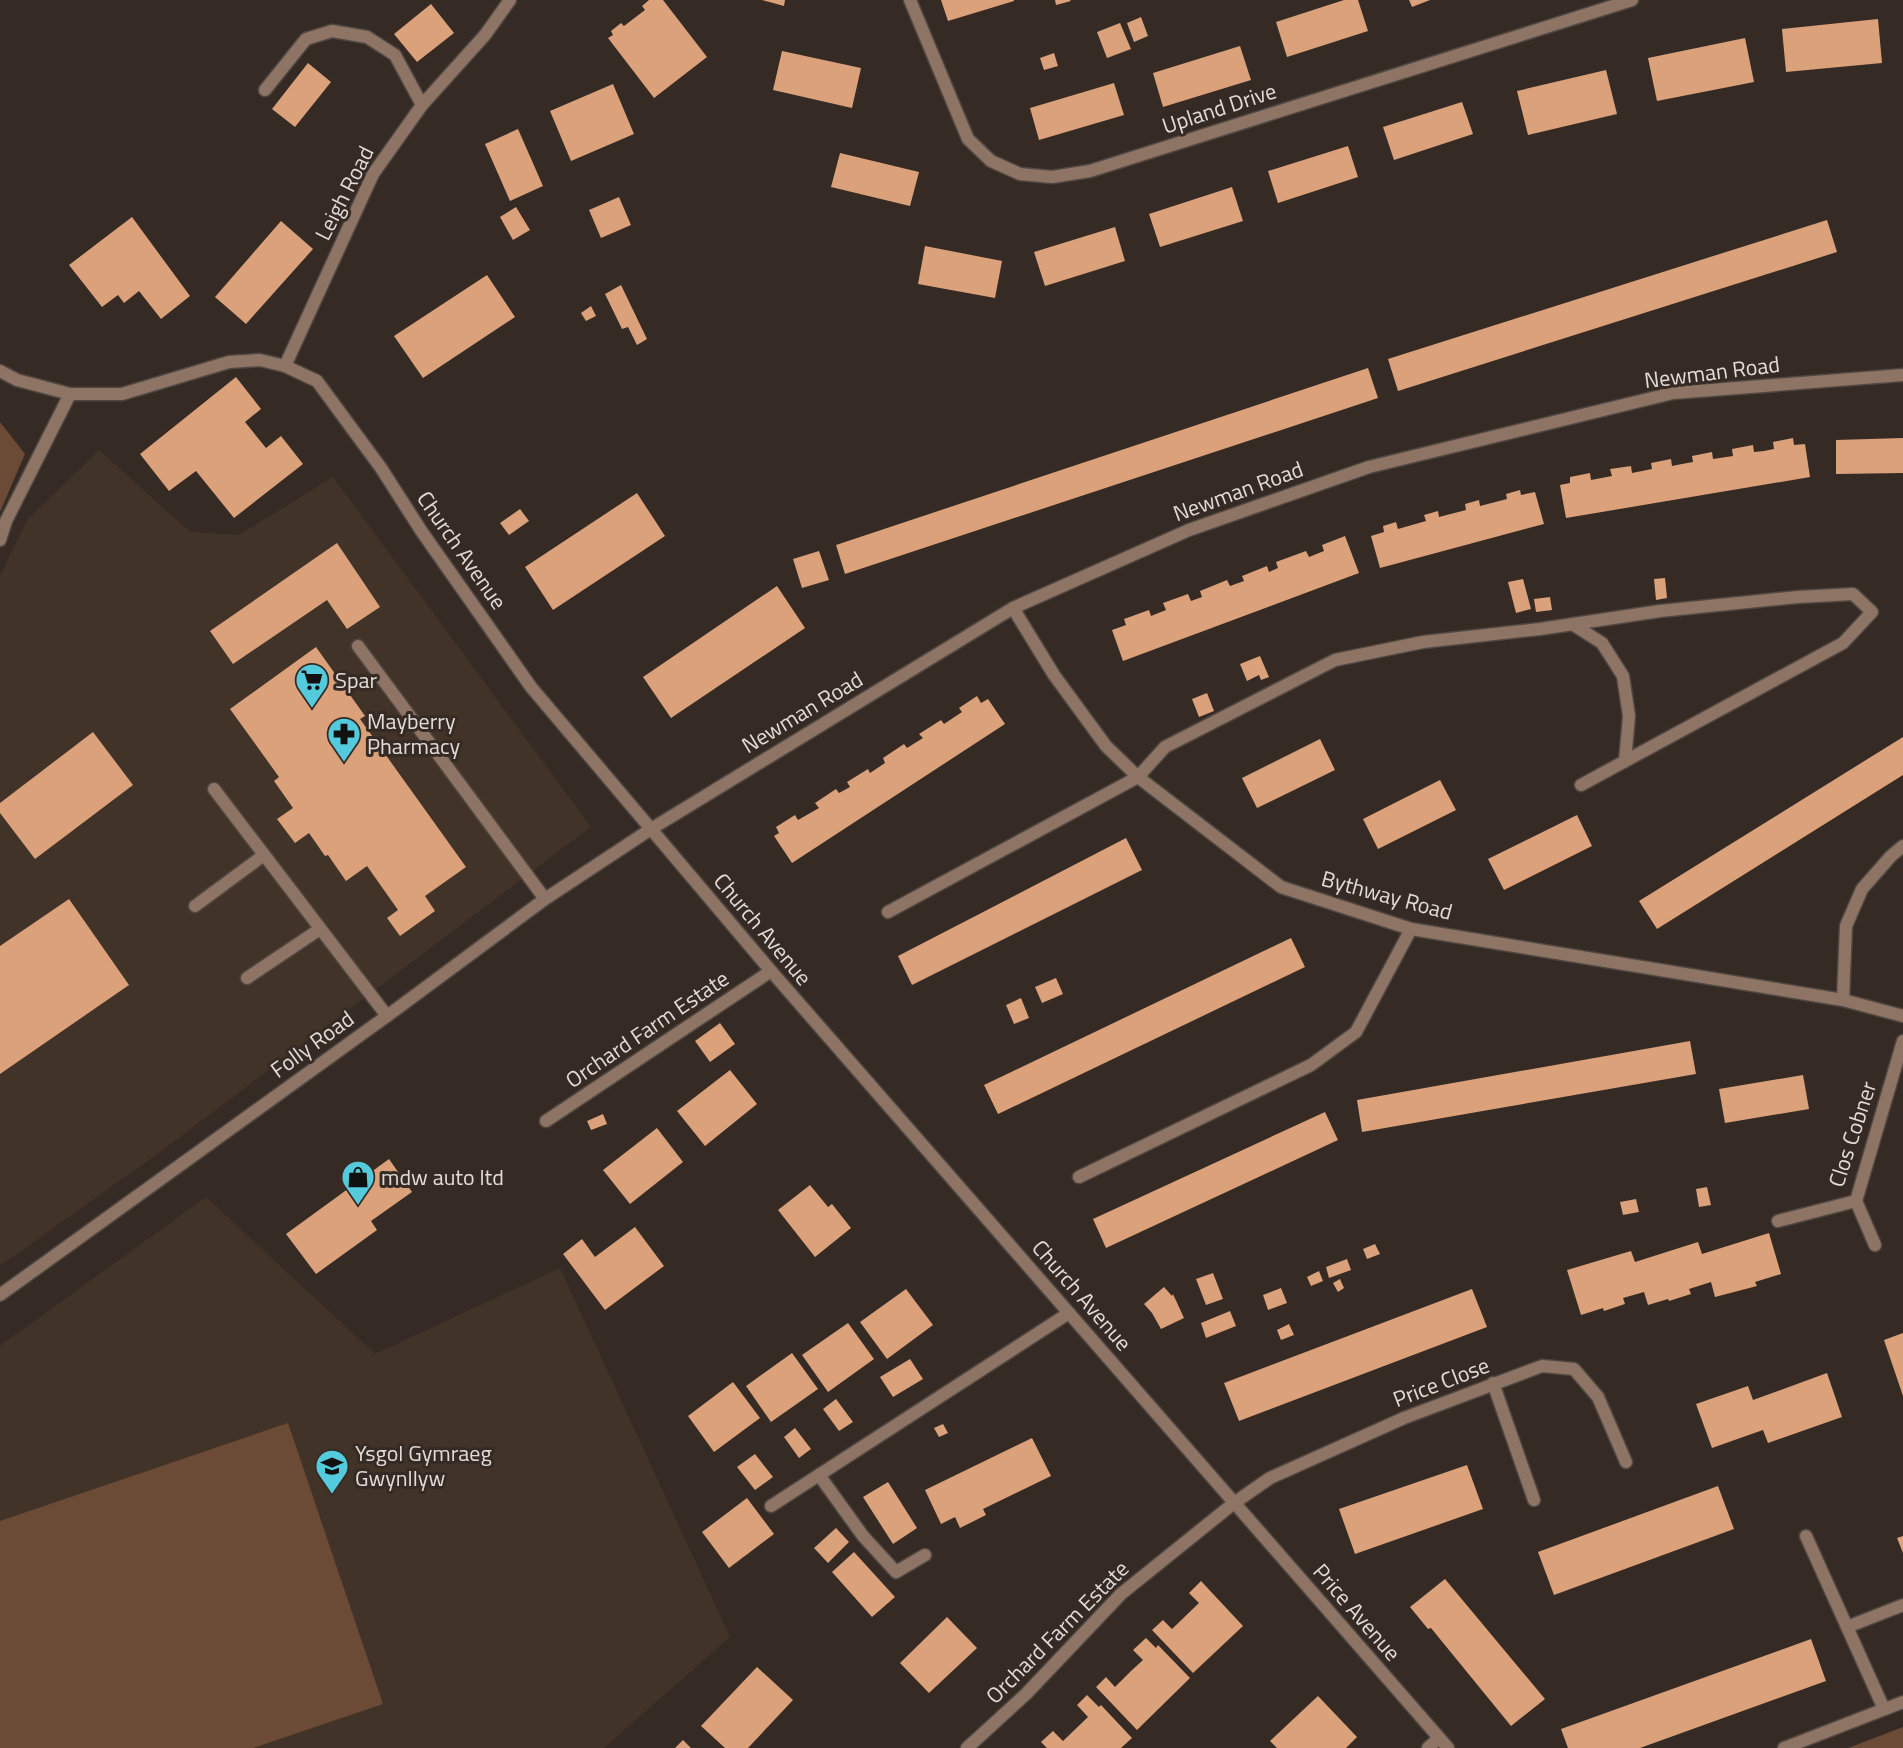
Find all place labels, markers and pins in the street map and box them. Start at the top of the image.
supermarket icon: Spar [294,662,330,709]
place label: Spar [335,663,378,697]
place label: Mayberry Pharmacy [367,704,461,763]
pharmacy icon: Mayberry Pharmacy [326,716,362,763]
shop icon: mdw auto ltd [340,1159,376,1206]
place label: mdw auto ltd [381,1160,504,1194]
place label: Ysgol Gymraeg Gwynllyw [355,1436,492,1495]
school or university icon: Ysgol Gymraeg Gwynllyw [314,1448,350,1495]

